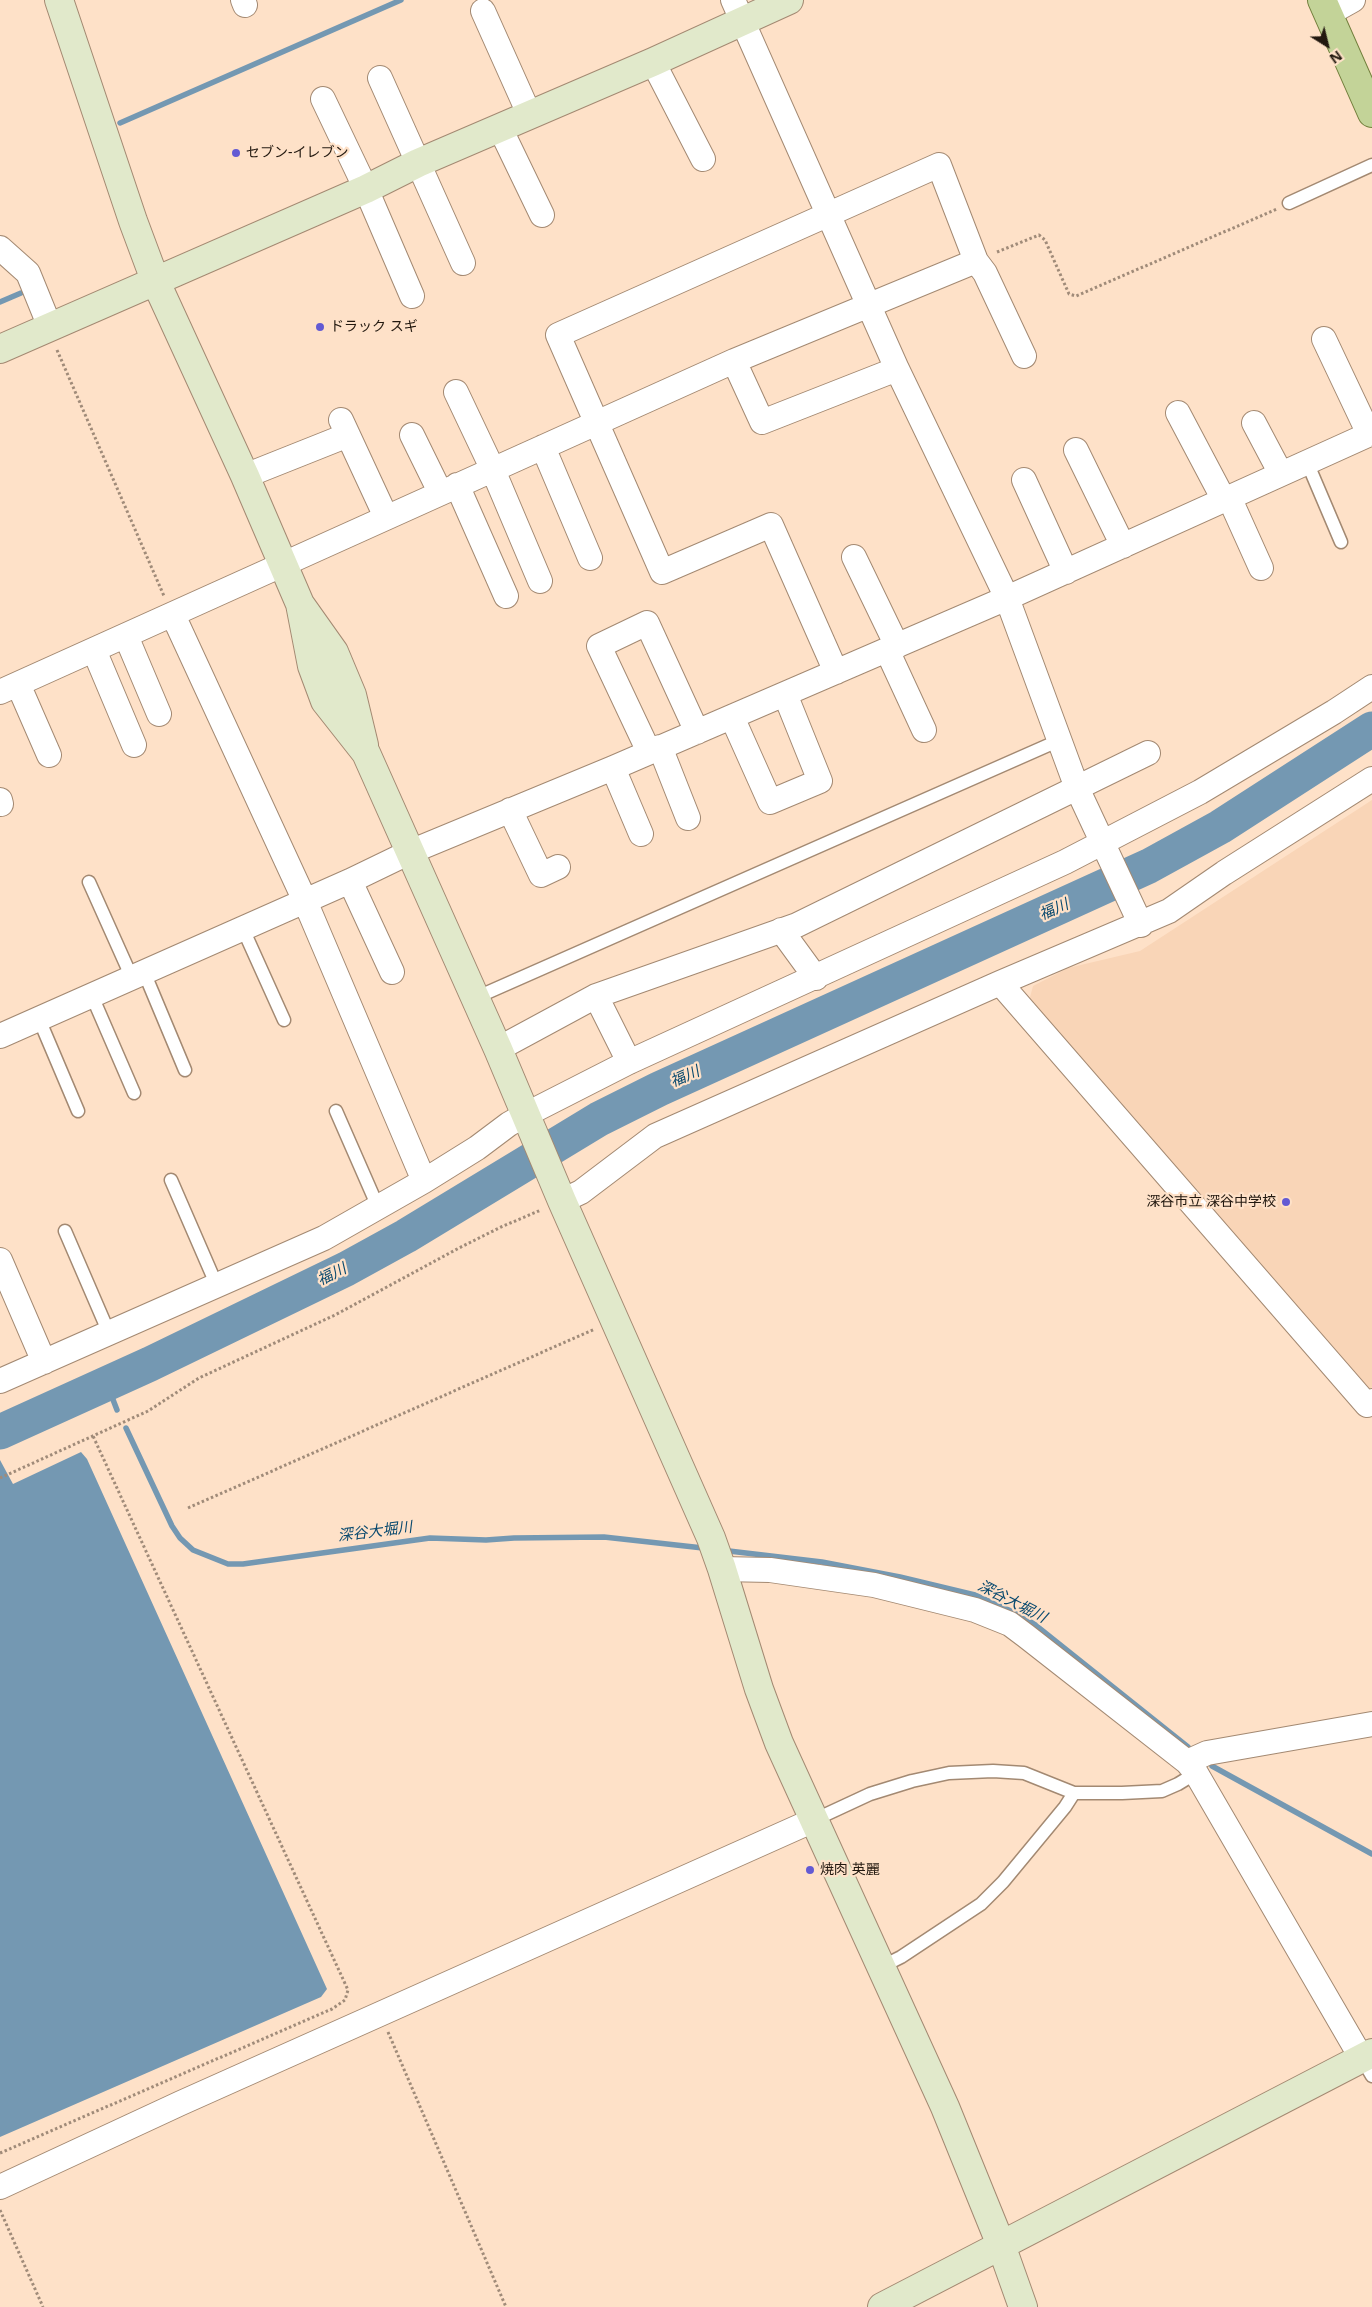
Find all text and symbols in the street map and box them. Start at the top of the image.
north arrow [1302,20,1352,70]
text: N [1326,47,1346,69]
place label: セブン-イレブン [246,145,349,161]
marker: セブン-イレブン [230,147,242,159]
place label: ドラック スギ [330,319,418,335]
marker: ドラック スギ [314,321,326,333]
water label: 福川 [1037,896,1071,924]
water label: 福川 [668,1063,702,1091]
place label: 深谷市立 深谷中学校 [1146,1194,1276,1210]
marker: 深谷市立 深谷中学校 [1280,1196,1292,1208]
water label: 福川 [315,1260,349,1290]
water label: 深谷大堀川 [337,1518,413,1546]
water label: 深谷大堀川 [975,1577,1049,1627]
place label: 焼肉 英麗 [820,1862,880,1878]
marker: 焼肉 英麗 [804,1864,816,1876]

